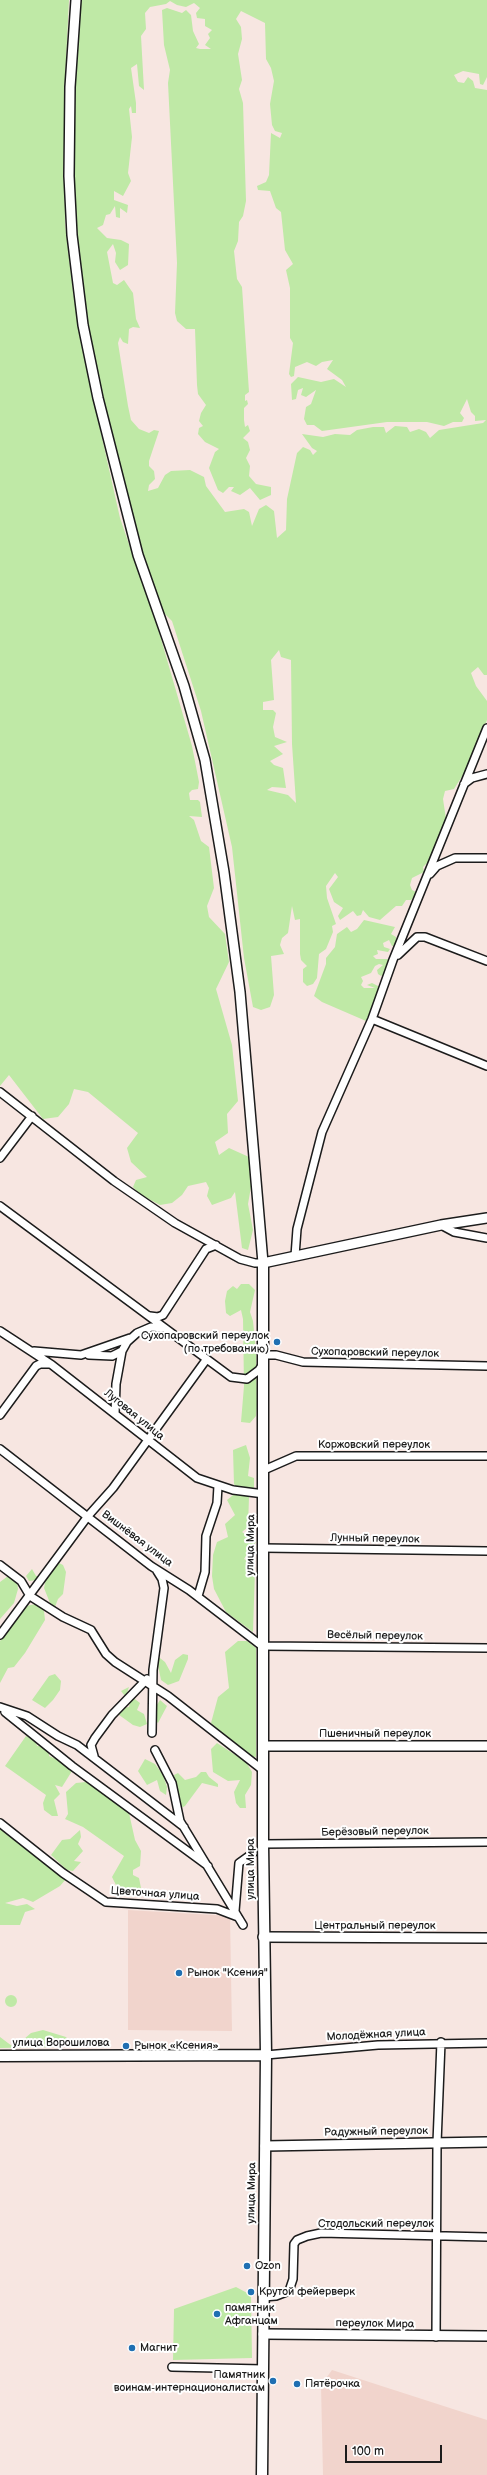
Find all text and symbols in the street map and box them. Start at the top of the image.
place label: Сухопаровский переулок (по требованию) [141,1329,269,1355]
marker: Сухопаровский переулок (по требованию) [272,1337,282,1347]
street label: Сухопаровский переулок [311,1345,439,1361]
street label: Луговая улица [101,1387,167,1443]
street label: Коржовский переулок [318,1438,430,1452]
street label: Вишнёвая улица [99,1508,175,1570]
street label: улица Мира [244,1514,258,1576]
street label: Лунный переулок [330,1532,420,1546]
street label: Весёлый переулок [327,1629,423,1643]
street label: Пшеничный переулок [319,1727,431,1741]
street label: Берёзовый переулок [321,1824,429,1840]
street label: улица Мира [244,1838,258,1900]
street label: Цветочная улица [110,1884,200,1904]
street label: Центральный переулок [314,1919,436,1933]
place label: Рынок "Ксения" [187,1966,268,1980]
marker: Рынок "Ксения" [174,1968,184,1978]
street label: Молодёжная улица [326,2026,426,2044]
street label: улица Ворошилова [13,2036,109,2050]
place label: Рынок «Ксения» [134,2039,219,2053]
marker: Рынок «Ксения» [121,2041,131,2051]
street label: Радужный переулок [324,2124,428,2140]
street label: улица Мира [245,2162,259,2224]
street label: Стодольский переулок [318,2217,434,2231]
place label: Ozon [255,2259,281,2273]
marker: Ozon [242,2261,252,2271]
place label: Крутой фейерверк [259,2285,355,2299]
marker: Крутой фейерверк [246,2287,256,2297]
place label: памятник Афганцам [225,2301,278,2327]
marker: памятник Афганцам [212,2309,222,2319]
street label: переулок Мира [336,2317,414,2331]
place label: Магнит [140,2341,177,2355]
marker: Магнит [127,2343,137,2353]
place label: Памятник воинам‐интернационалистам [114,2368,265,2394]
marker: Памятник воинам‐интернационалистам [268,2376,278,2386]
place label: Пятёрочка [305,2377,360,2391]
marker: Пятёрочка [292,2379,302,2389]
scale bar [347,2437,444,2463]
text: 100 m [352,2444,384,2459]

